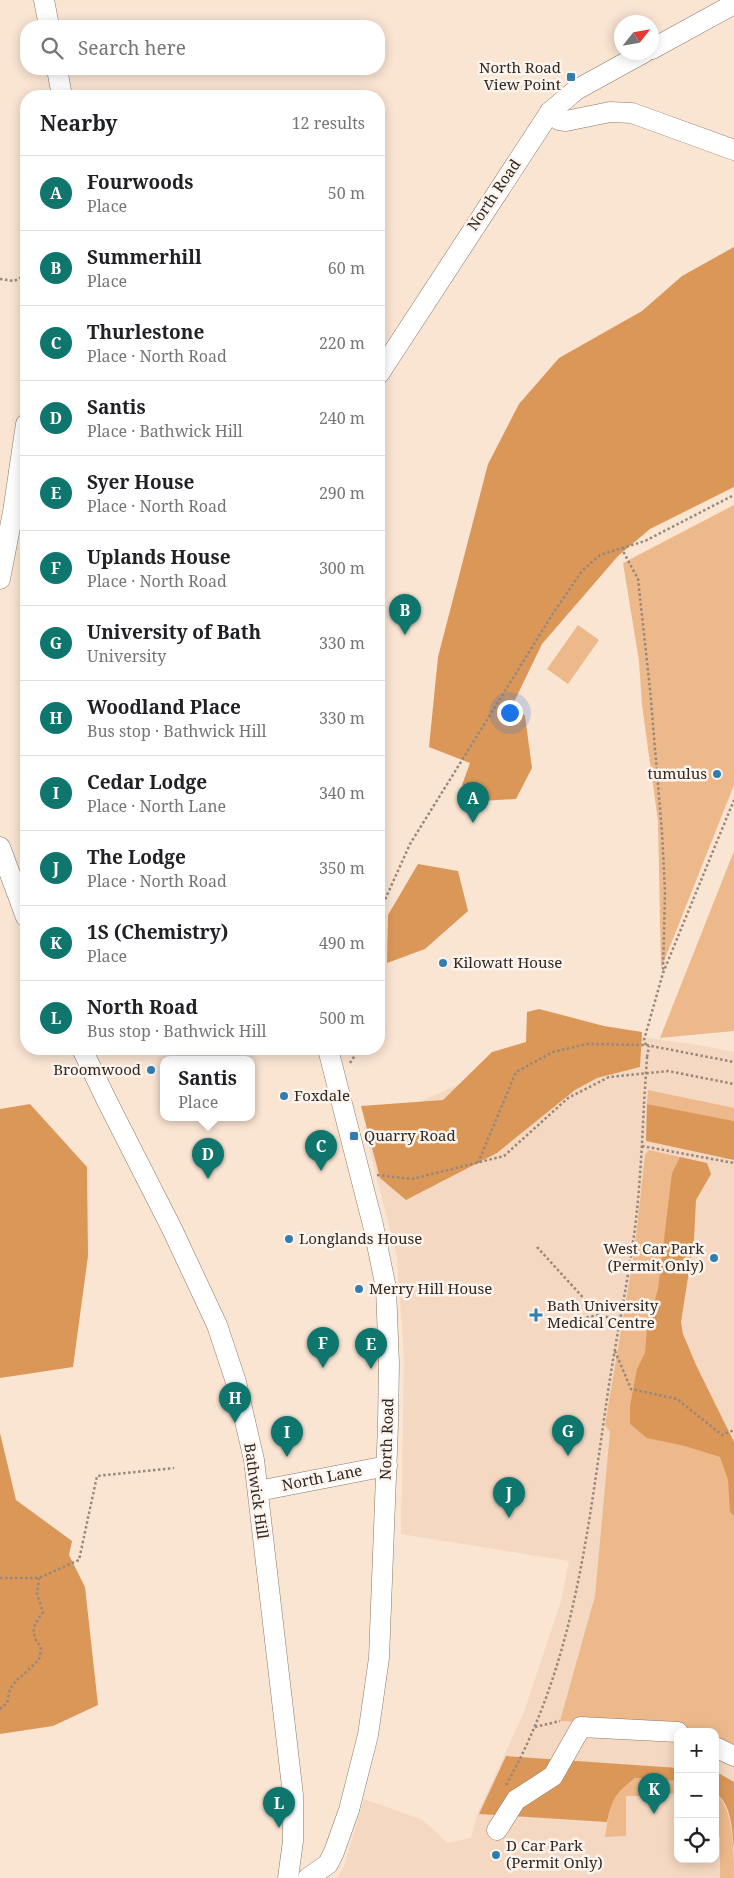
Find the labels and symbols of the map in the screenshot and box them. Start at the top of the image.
north arrow [614,15,659,60]
place label: North Road View Point [479,57,561,94]
marker: North Road View Point [565,71,577,83]
street label: North Road [462,155,524,234]
pin: B [389,594,421,635]
your location [497,700,523,726]
place label: tumulus [648,763,707,783]
marker: tumulus [711,768,723,780]
pin: A [457,782,489,823]
place label: Kilowatt House [453,952,562,972]
marker: Kilowatt House [437,957,449,969]
place label: Broomwood [53,1059,141,1079]
marker: Broomwood [145,1064,157,1076]
place label: Foxdale [294,1085,350,1105]
marker: Foxdale [278,1090,290,1102]
place label: Quarry Road [364,1125,456,1145]
pin: C [305,1130,337,1171]
marker: Quarry Road [348,1130,360,1142]
pin: D [192,1138,224,1179]
place label: Longlands House [299,1228,422,1248]
marker: Longlands House [283,1233,295,1245]
place label: West Car Park (Permit Only) [603,1238,704,1275]
marker: West Car Park (Permit Only) [708,1252,720,1264]
place label: Merry Hill House [369,1278,492,1298]
marker: Merry Hill House [353,1283,365,1295]
place label: Bath University Medical Centre [547,1295,659,1332]
marker: Bath University Medical Centre [529,1308,543,1322]
pin: F [307,1327,339,1368]
pin: E [355,1328,387,1369]
pin: H [219,1382,251,1423]
street label: North Road [375,1398,397,1480]
pin: G [552,1415,584,1456]
pin: I [271,1416,303,1457]
street label: Bathwick Hill [240,1442,274,1541]
street label: North Lane [280,1459,364,1495]
pin: J [493,1477,525,1518]
pin: K [638,1773,670,1814]
pin: L [263,1787,295,1828]
place label: D Car Park (Permit Only) [506,1835,603,1872]
marker: D Car Park (Permit Only) [490,1849,502,1861]

